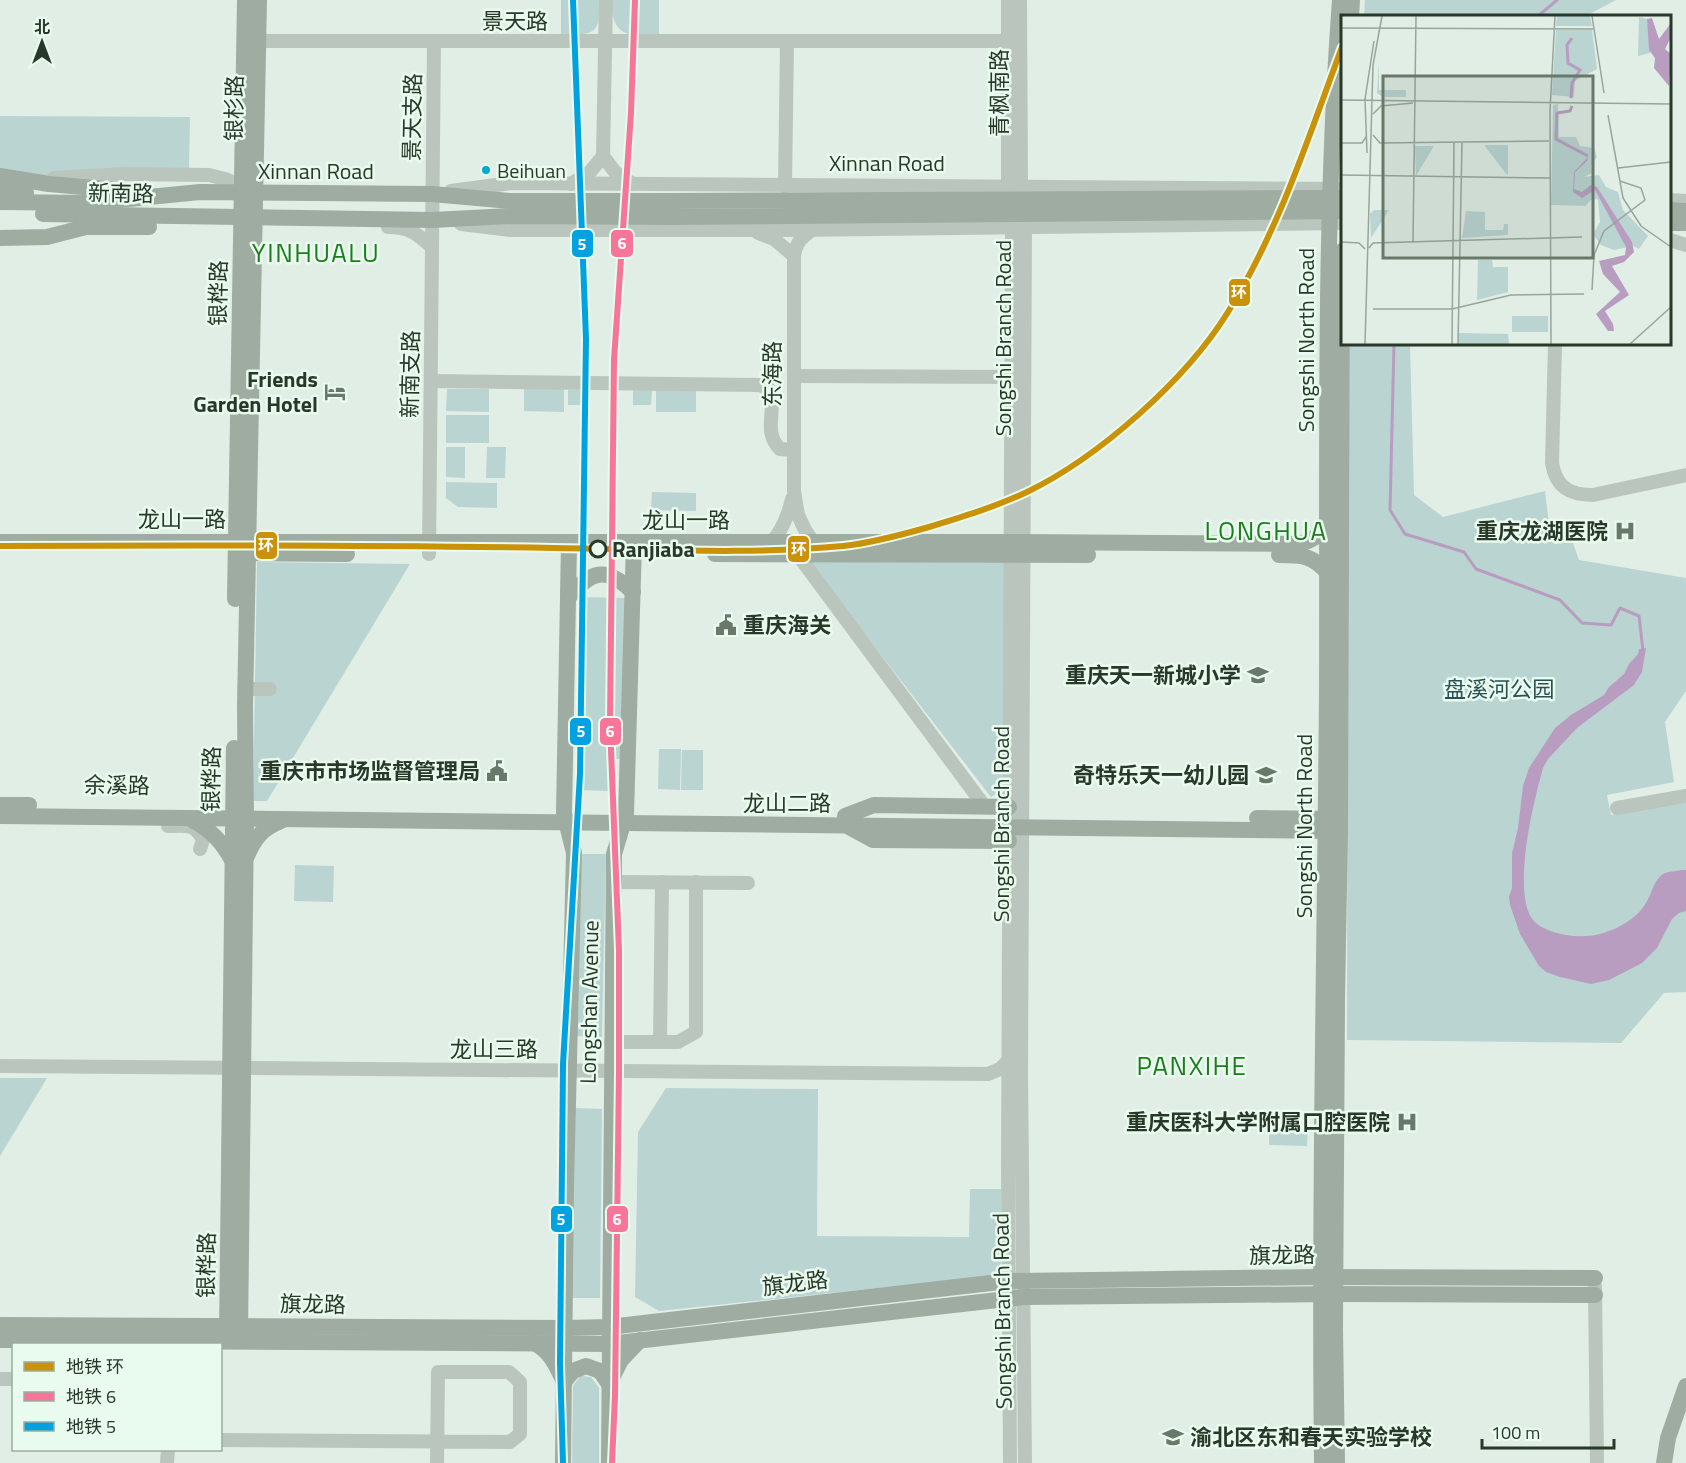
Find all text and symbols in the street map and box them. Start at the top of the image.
street label: 景天路 [482,4,548,38]
north arrow [12,12,72,72]
text: 北 [34,15,50,39]
inset map [1341,15,1671,345]
street label: 青枫南路 [982,49,1016,137]
street label: 景天支路 [394,73,430,161]
street label: 银杉路 [216,75,252,141]
street label: Xinnan Road [829,146,945,180]
street label: Xinnan Road [258,154,374,188]
place label: Beihuan [497,155,566,186]
marker: Beihuan [480,164,492,176]
street label: 新南路 [88,175,154,211]
line badge: 5 [571,229,594,258]
line badge: 6 [610,229,634,258]
text: 6 [618,231,627,255]
text: 5 [578,232,587,256]
district label: YINHUALU [252,233,380,272]
street label: Songshi Branch Road [986,240,1020,436]
street label: Songshi North Road [1289,248,1323,432]
street label: 银桦路 [200,260,236,326]
line badge: 环 [1228,278,1251,307]
text: 环 [1231,280,1247,304]
street label: 新南支路 [392,330,428,418]
street label: 东海路 [755,341,789,407]
place label: Friends Garden Hotel [193,362,318,421]
hotel icon: Friends Garden Hotel [323,380,347,404]
street label: 龙山一路 [138,502,226,536]
street label: 龙山一路 [642,503,730,537]
district label: LONGHUA [1205,511,1327,550]
place label: 重庆龙湖医院 [1476,514,1608,548]
hospital icon: 重庆龙湖医院 [1613,519,1637,543]
line badge: 环 [255,531,278,560]
place label: Ranjiaba [612,532,695,566]
text: 环 [258,533,274,557]
line badge: 环 [787,535,810,563]
text: 环 [791,537,807,561]
marker: Ranjiaba [589,540,607,558]
place label: 重庆海关 [743,608,831,642]
public building icon: 重庆海关 [714,613,738,637]
place label: 重庆天一新城小学 [1065,658,1241,692]
school or university icon: 重庆天一新城小学 [1246,663,1270,687]
park label: 盘溪河公园 [1444,672,1554,706]
line badge: 5 [569,717,592,746]
line badge: 6 [599,717,622,746]
text: 5 [577,719,586,743]
text: 6 [606,719,615,743]
street label: Songshi Branch Road [984,726,1018,922]
street label: Songshi North Road [1287,734,1321,918]
street label: 银桦路 [193,746,229,812]
place label: 重庆市市场监督管理局 [260,754,480,788]
place label: 奇特乐天一幼儿园 [1073,758,1249,792]
public building icon: 重庆市市场监督管理局 [485,759,509,783]
school or university icon: 奇特乐天一幼儿园 [1254,763,1278,787]
street label: 余溪路 [84,767,150,803]
street label: 龙山二路 [743,786,831,820]
street label: Longshan Avenue [571,920,607,1084]
street label: 龙山三路 [450,1032,538,1066]
district label: PANXIHE [1136,1046,1248,1085]
place label: 重庆医科大学附属口腔医院 [1126,1105,1390,1139]
hospital icon: 重庆医科大学附属口腔医院 [1395,1110,1419,1134]
line badge: 5 [550,1205,573,1233]
line badge: 6 [606,1205,629,1233]
text: 5 [557,1207,566,1231]
text: 6 [613,1207,622,1231]
street label: Songshi Branch Road [983,1213,1021,1409]
street label: 银桦路 [188,1232,224,1298]
street label: 旗龙路 [1249,1237,1315,1273]
street label: 旗龙路 [760,1262,830,1304]
street label: 旗龙路 [280,1286,346,1322]
legend [12,1343,222,1451]
text: 地铁 环 [66,1353,124,1380]
text: 地铁 6 [66,1383,116,1410]
scale bar [1482,1412,1614,1450]
text: 地铁 5 [66,1413,116,1440]
text: 100 m [1491,1419,1540,1446]
place label: 渝北区东和春天实验学校 [1190,1420,1432,1454]
school or university icon: 渝北区东和春天实验学校 [1161,1425,1185,1449]

